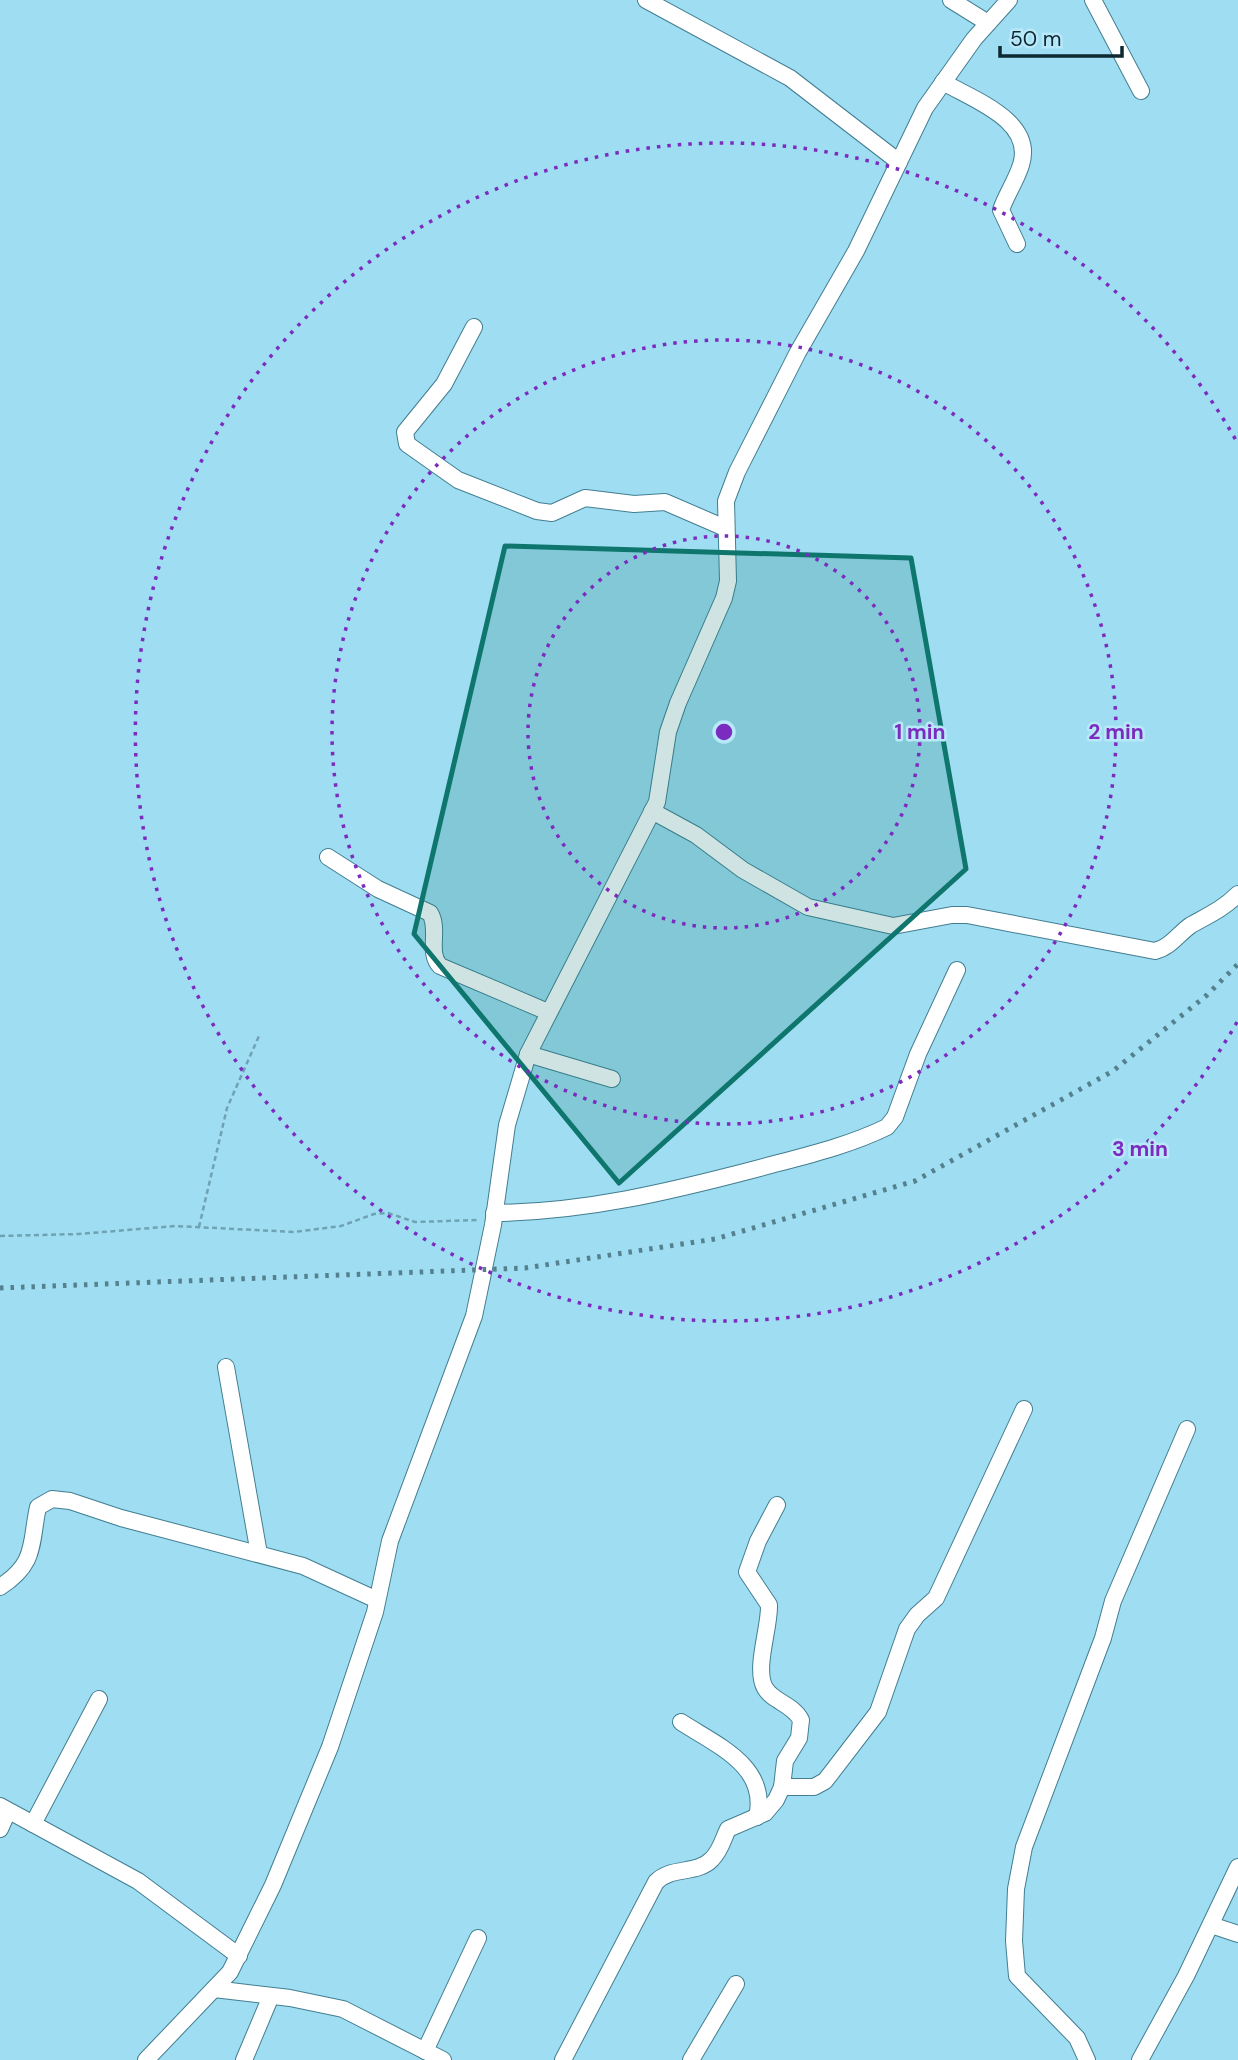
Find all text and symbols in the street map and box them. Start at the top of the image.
scale bar [1000,14,1122,58]
text: 50 m [1010,25,1061,53]
text: 1 min [894,718,946,746]
text: 2 min [1088,718,1144,746]
centre of rings [712,720,736,744]
text: 3 min [1112,1135,1168,1163]

